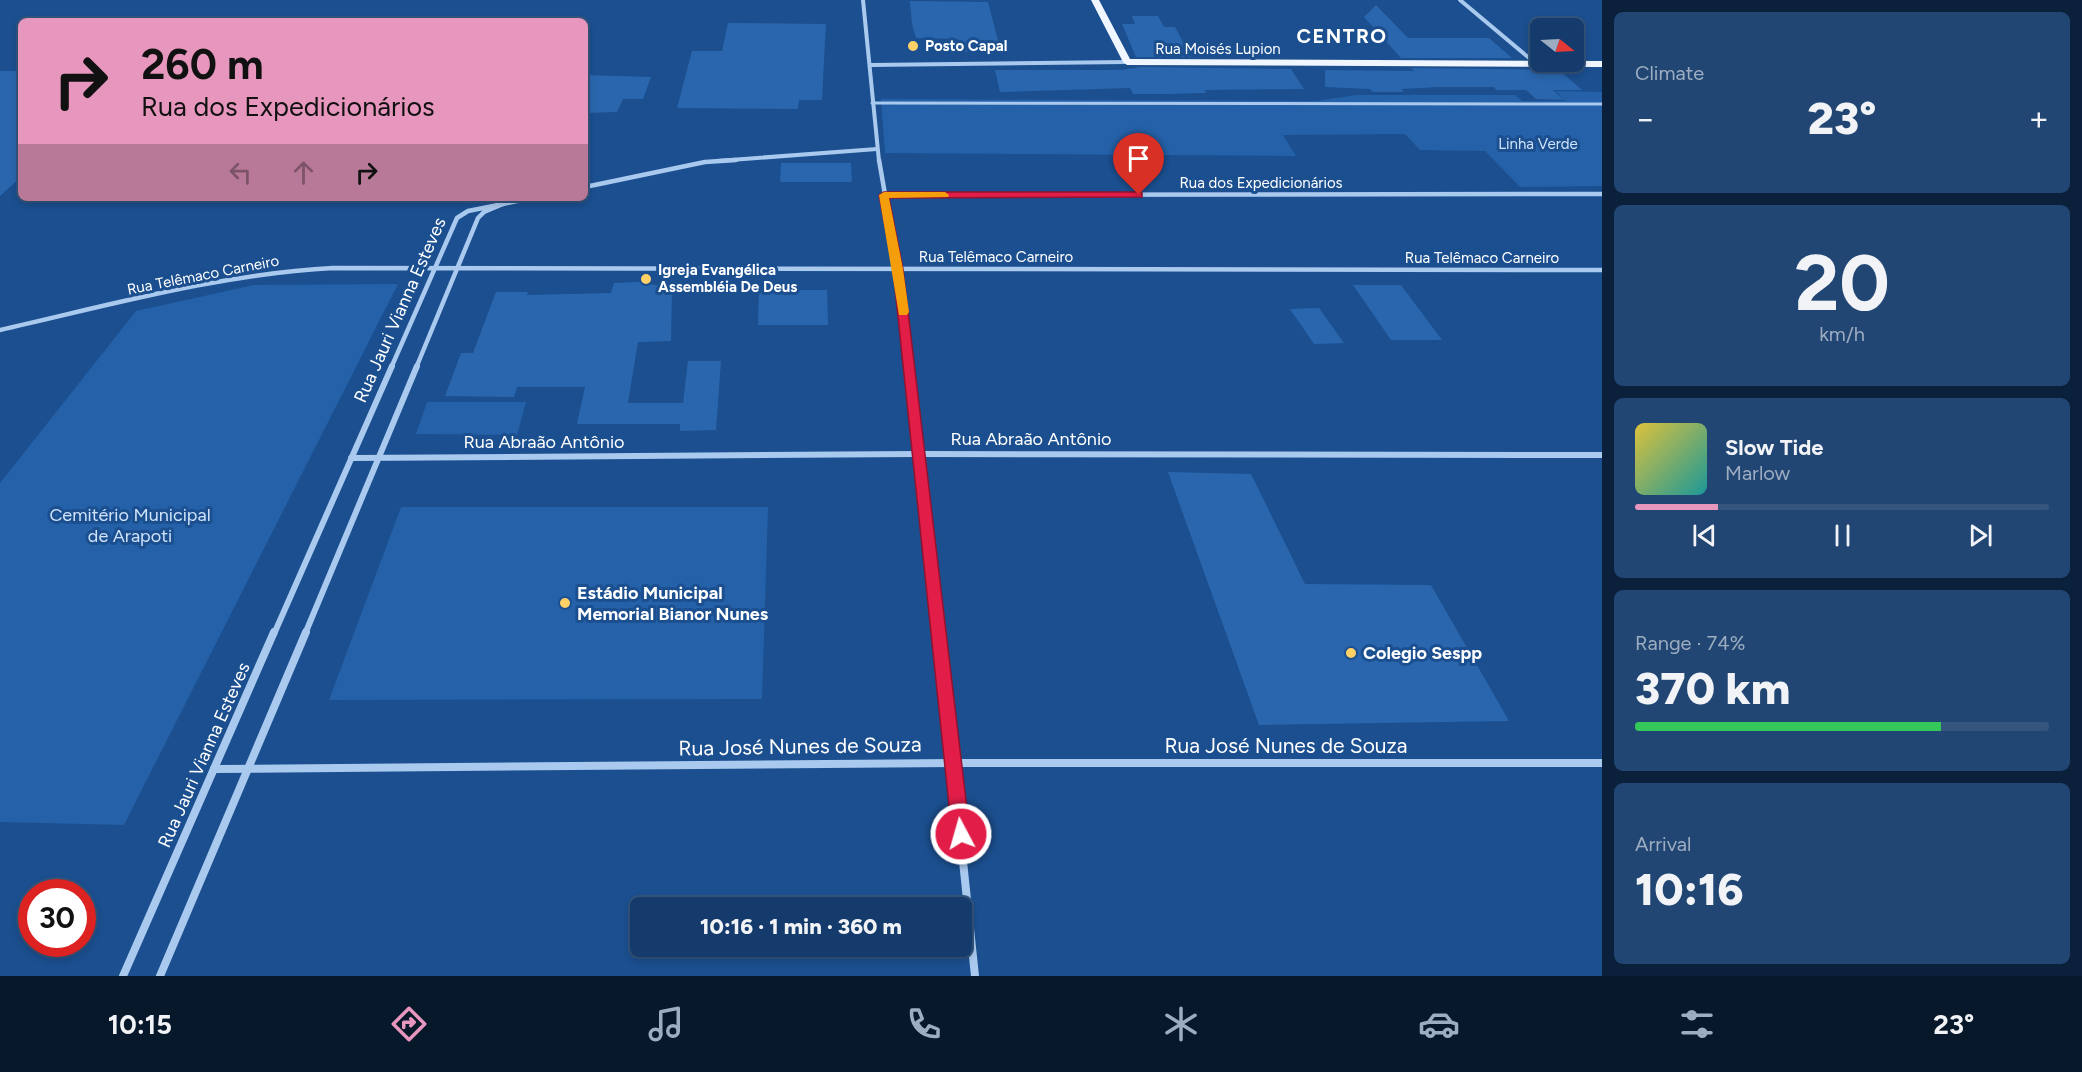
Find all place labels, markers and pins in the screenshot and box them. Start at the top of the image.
place label: Posto Capal [925,37,1007,55]
marker: Posto Capal [906,39,920,53]
pin [1113,133,1164,195]
place label: Igreja Evangélica Assembléia De Deus [658,261,797,296]
marker: Igreja Evangélica Assembléia De Deus [639,272,653,286]
place label: Estádio Municipal Memorial Bianor Nunes [577,582,769,625]
marker: Estádio Municipal Memorial Bianor Nunes [558,596,572,610]
place label: Colegio Sespp [1363,642,1482,664]
marker: Colegio Sespp [1344,646,1358,660]

